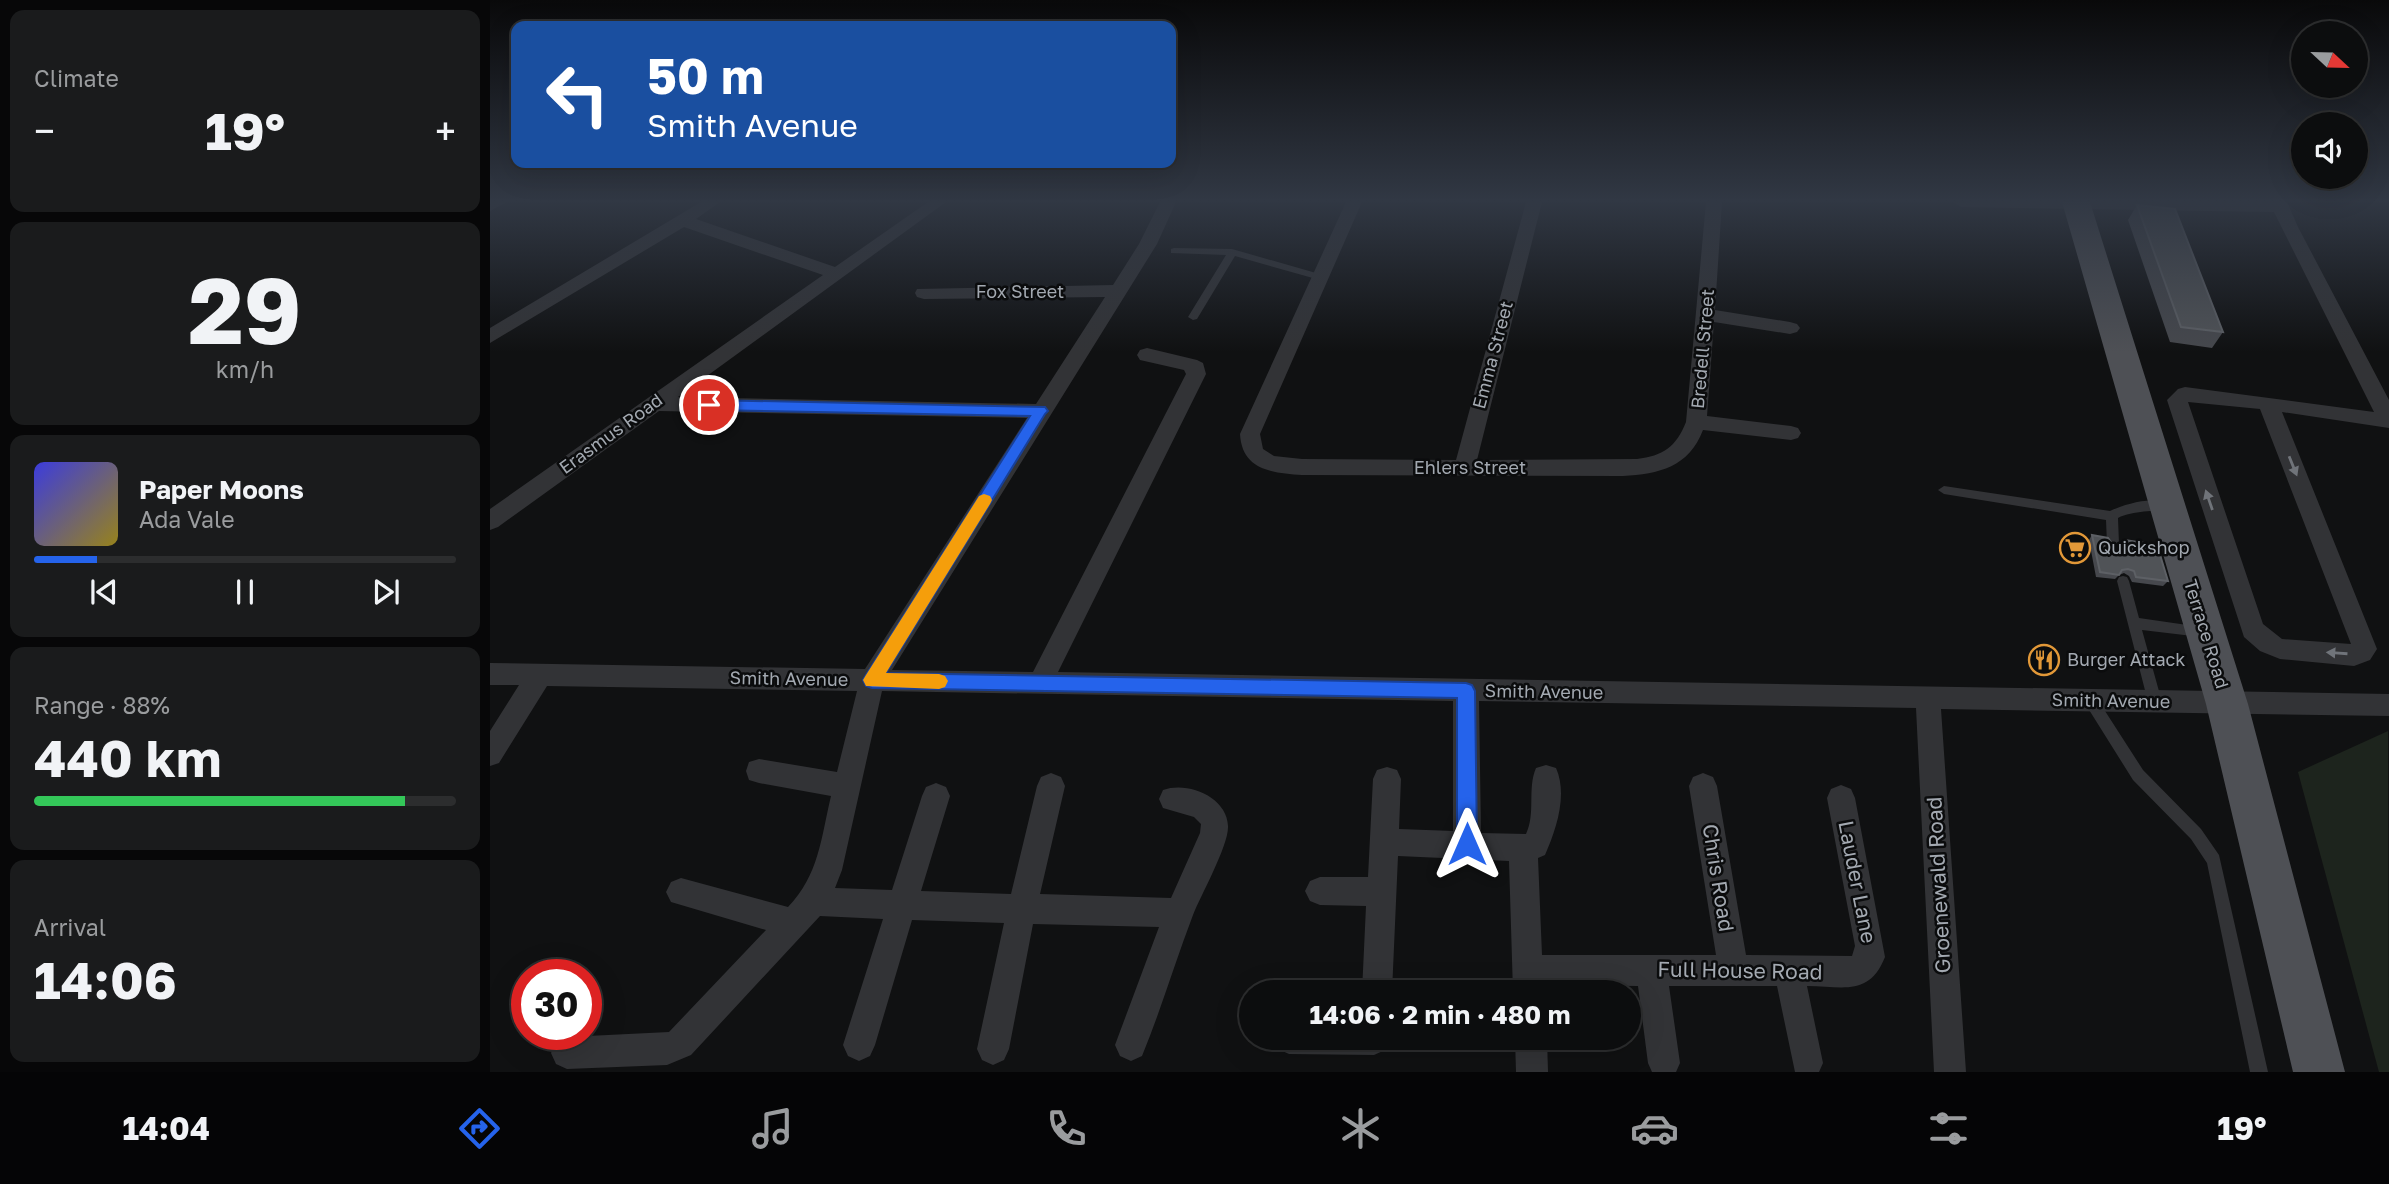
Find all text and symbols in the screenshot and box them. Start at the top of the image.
north arrow [2291,21,2368,98]
map controls [2291,21,2368,189]
text: 50 m [647,46,764,105]
icon: left [532,49,623,140]
text: Climate [34,64,119,92]
text: 19° [205,99,285,161]
text: Smith Avenue [647,106,858,144]
text: − [34,108,55,153]
text: + [435,108,456,153]
button: sound [2291,112,2368,189]
text: 29 [188,255,302,364]
street label: Fox Street [976,280,1064,302]
street label: Bredell Street [1686,288,1718,410]
street label: Emma Street [1467,298,1517,411]
text: km/h [216,355,274,383]
pin [679,375,739,435]
icon: arrive [690,386,728,424]
street label: Erasmus Road [554,388,666,478]
one-way arrow [2288,455,2299,476]
street label: Ehlers Street [1414,456,1526,478]
text: Paper Moons [139,474,304,505]
one-way arrow [2203,489,2214,510]
text: Ada Vale [139,505,235,533]
supermarket icon: Quickshop [2058,531,2092,565]
place label: Quickshop [2098,536,2190,558]
icon: previous [85,573,123,611]
icon: pause [226,573,264,611]
icon: next [367,573,405,611]
street label: Terrace Road [2180,577,2234,691]
restaurant icon: Burger Attack [2027,643,2061,677]
one-way arrow [2326,647,2348,658]
place label: Burger Attack [2067,648,2186,670]
street label: Smith Avenue [730,666,848,690]
street label: Smith Avenue [1485,679,1603,703]
street label: Smith Avenue [2052,688,2170,712]
text: Range · 88% [34,691,170,719]
text: 440 km [34,726,221,788]
street label: Groenewald Road [1920,796,1956,974]
position arrow [1430,807,1504,881]
street label: Lauder Lane [1833,818,1883,945]
street label: Chris Road [1698,822,1740,934]
text: Arrival [34,913,106,941]
text: 14:06 [34,948,177,1010]
street label: Full House Road [1657,956,1823,984]
speed limit sign: 30 [511,959,602,1050]
text: 14:06 · 2 min · 480 m [1309,999,1571,1030]
icon: directions [455,1104,504,1153]
icon: music [748,1104,797,1153]
icon: phone [1042,1104,1091,1153]
icon: climate [1336,1104,1385,1153]
icon: car [1630,1104,1679,1153]
icon: filters [1924,1104,1973,1153]
text: 14:04 [122,1109,210,1147]
text: 19° [2217,1109,2267,1147]

